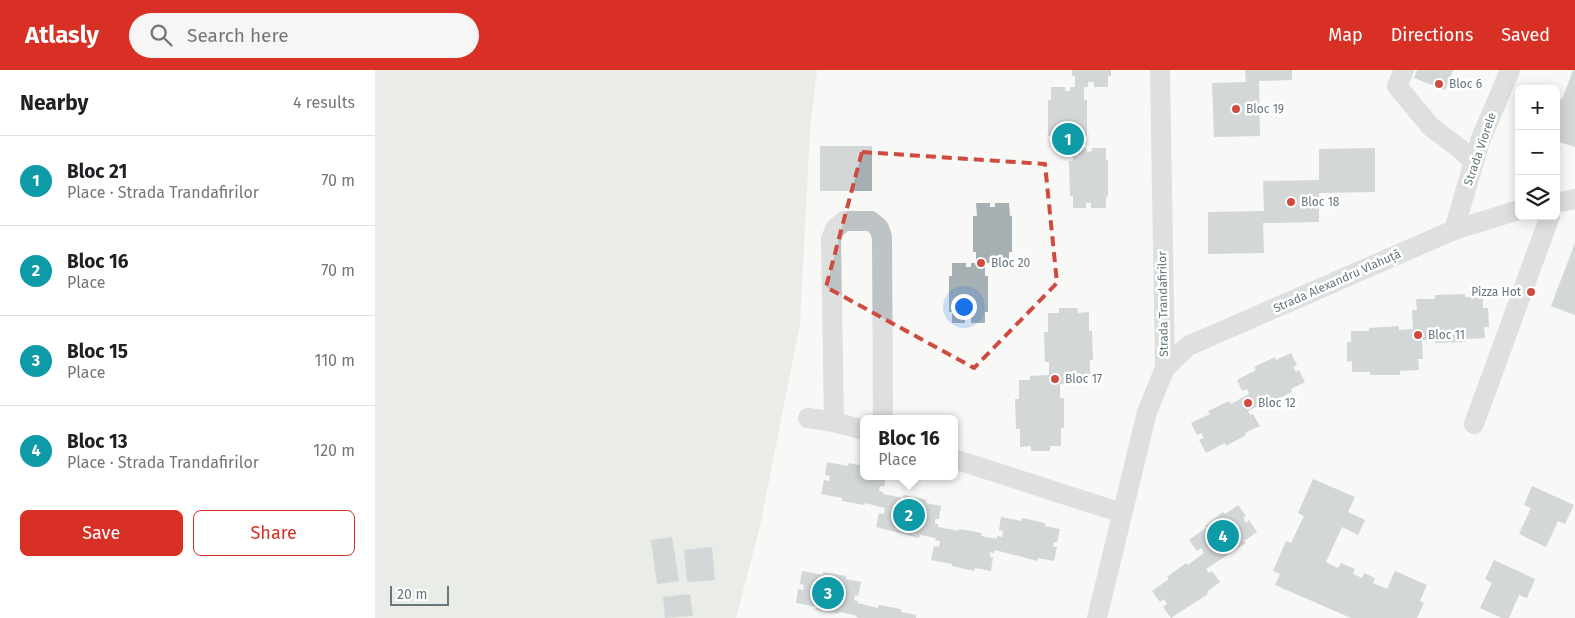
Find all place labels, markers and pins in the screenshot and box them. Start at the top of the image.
place label: Bloc 6 [1449,77,1482,91]
marker: Bloc 6 [1433,78,1445,90]
place label: Bloc 19 [1246,102,1284,116]
marker: Bloc 19 [1230,103,1242,115]
pin: 1 [1052,120,1084,158]
place label: Bloc 18 [1301,195,1340,209]
marker: Bloc 18 [1285,196,1297,208]
place label: Bloc 20 [991,256,1031,270]
marker: Bloc 20 [975,257,987,269]
place label: Pizza Hot [1471,285,1522,299]
marker: Pizza Hot [1525,286,1537,298]
place label: Bloc 11 [1428,328,1465,342]
marker: Bloc 11 [1412,329,1424,341]
place label: Bloc 17 [1065,372,1102,386]
marker: Bloc 17 [1049,373,1061,385]
place label: Bloc 12 [1258,396,1296,410]
marker: Bloc 12 [1242,397,1254,409]
pin: 2 [893,496,925,534]
pin: 4 [1207,517,1239,555]
pin: 3 [812,574,844,612]

